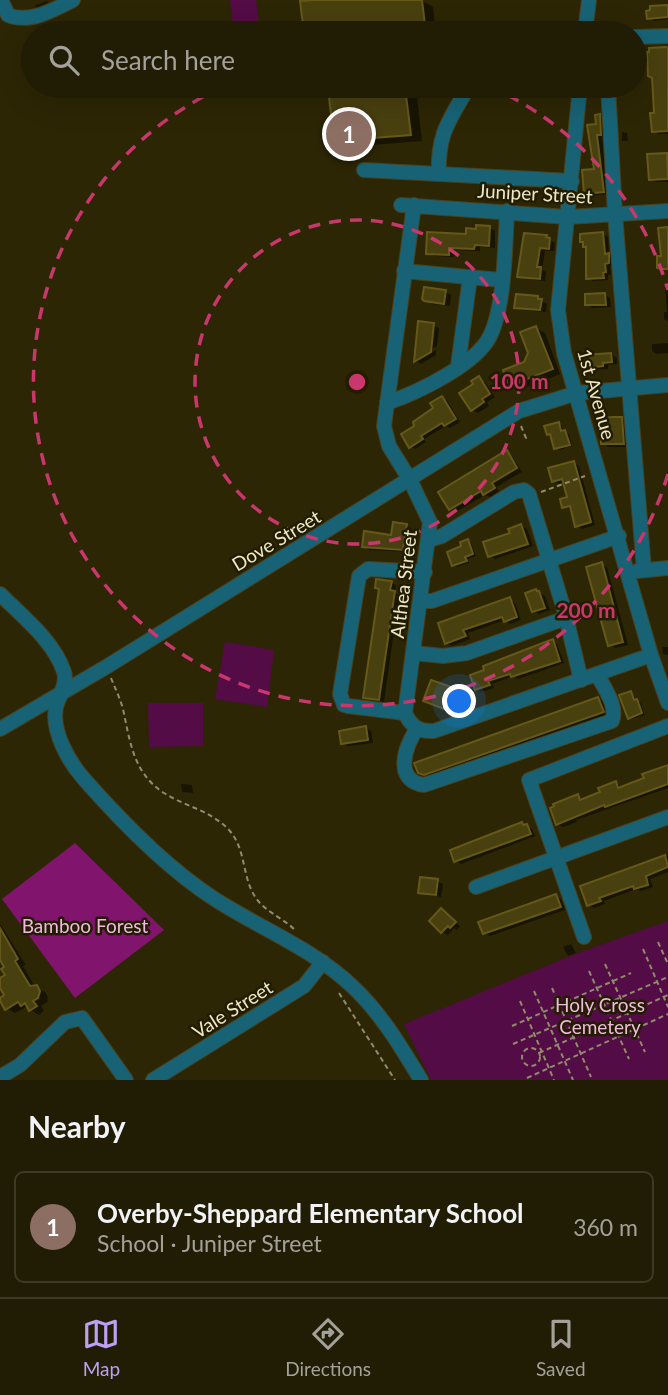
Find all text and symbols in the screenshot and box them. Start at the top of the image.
search box [21,21,647,98]
icon: search [45,41,83,79]
text: Search here [101,44,235,76]
pin: 1 [326,108,372,160]
street label: Juniper Street [477,178,594,208]
street label: 1st Avenue [573,346,621,442]
text: 100 m [489,368,549,393]
centre of rings [345,370,369,394]
street label: Dove Street [228,504,325,575]
street label: Althea Street [385,528,421,640]
text: 200 m [556,597,616,622]
your location [442,684,476,718]
park label: Bamboo Forest [22,914,148,937]
street label: Vale Street [188,975,277,1043]
park label: Holy Cross Cemetery [555,993,645,1038]
text: Nearby [28,1108,126,1144]
text: Overby-Sheppard Elementary School [97,1197,524,1229]
text: 1 [46,1213,60,1241]
text: 360 m [573,1213,638,1241]
text: School · Juniper Street [97,1229,322,1257]
tab: Map [82,1315,120,1380]
tab: Directions [285,1315,371,1380]
tab: Saved [536,1315,586,1380]

